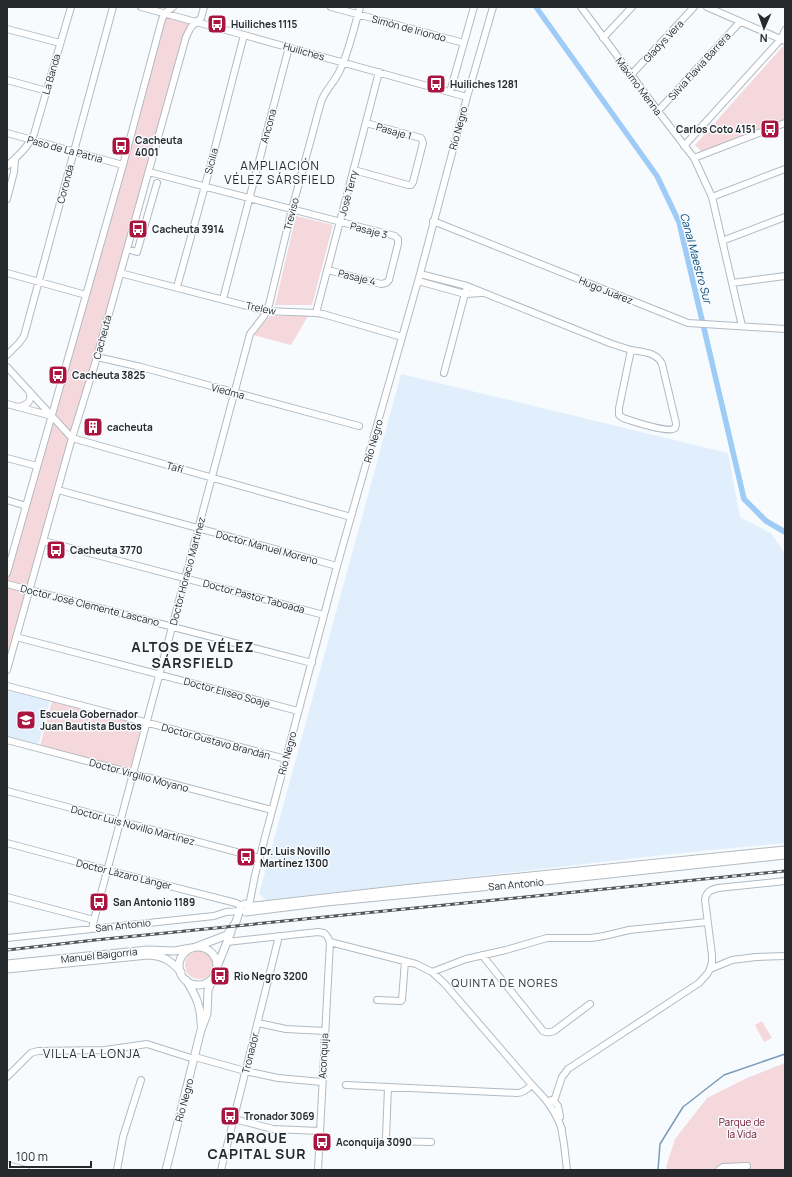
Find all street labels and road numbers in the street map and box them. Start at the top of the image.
street label: Simón de Iriondo [370,11,448,45]
street label: Gladys Vera [640,17,686,65]
street label: Silvia Flavia Barrera [665,29,733,103]
street label: Huiliches [282,38,326,64]
street label: La Banda [39,52,63,96]
street label: Máximo Menna [613,54,665,118]
street label: Río Negro [445,105,471,151]
street label: Ancona [257,107,279,145]
street label: Pasaje 1 [375,119,413,143]
street label: Paso de La Patria [26,132,104,166]
street label: Sicilia [201,146,221,176]
street label: Coronda [53,163,77,205]
street label: José Terry [335,168,361,218]
street label: Treviso [280,196,302,232]
street label: Pasaje 3 [349,218,389,242]
street label: Pasaje 4 [337,266,377,288]
street label: Hugo Juárez [577,273,635,307]
street label: Trelew [245,298,278,318]
street label: Cacheuta [89,313,115,361]
street label: Viedma [210,380,246,402]
street label: Río Negro [360,418,386,464]
street label: Tafí [165,458,186,476]
street label: Doctor Horacio Martinez [166,515,208,627]
street label: Doctor Manuel Moreno [215,527,320,567]
street label: Doctor Pastor Taboada [201,576,307,616]
street label: Doctor José Clemente Lascano [19,581,161,629]
street label: Doctor Eliseo Soaje [182,674,272,710]
street label: Doctor Gustavo Brandán [160,720,272,762]
street label: Río Negro [274,730,300,776]
street label: Doctor Virgilio Moyano [88,755,190,795]
street label: Doctor Luis Novillo Martínez [70,802,196,848]
street label: Doctor Lázaro Lánger [75,855,174,893]
street label: San Antonio [488,875,545,893]
street label: San Antonio [94,915,152,935]
street label: Manuel Baigorria [60,944,138,966]
street label: Tronador [238,1031,262,1075]
street label: Aconquija [315,1033,331,1079]
street label: Río Negro [171,1077,197,1123]

